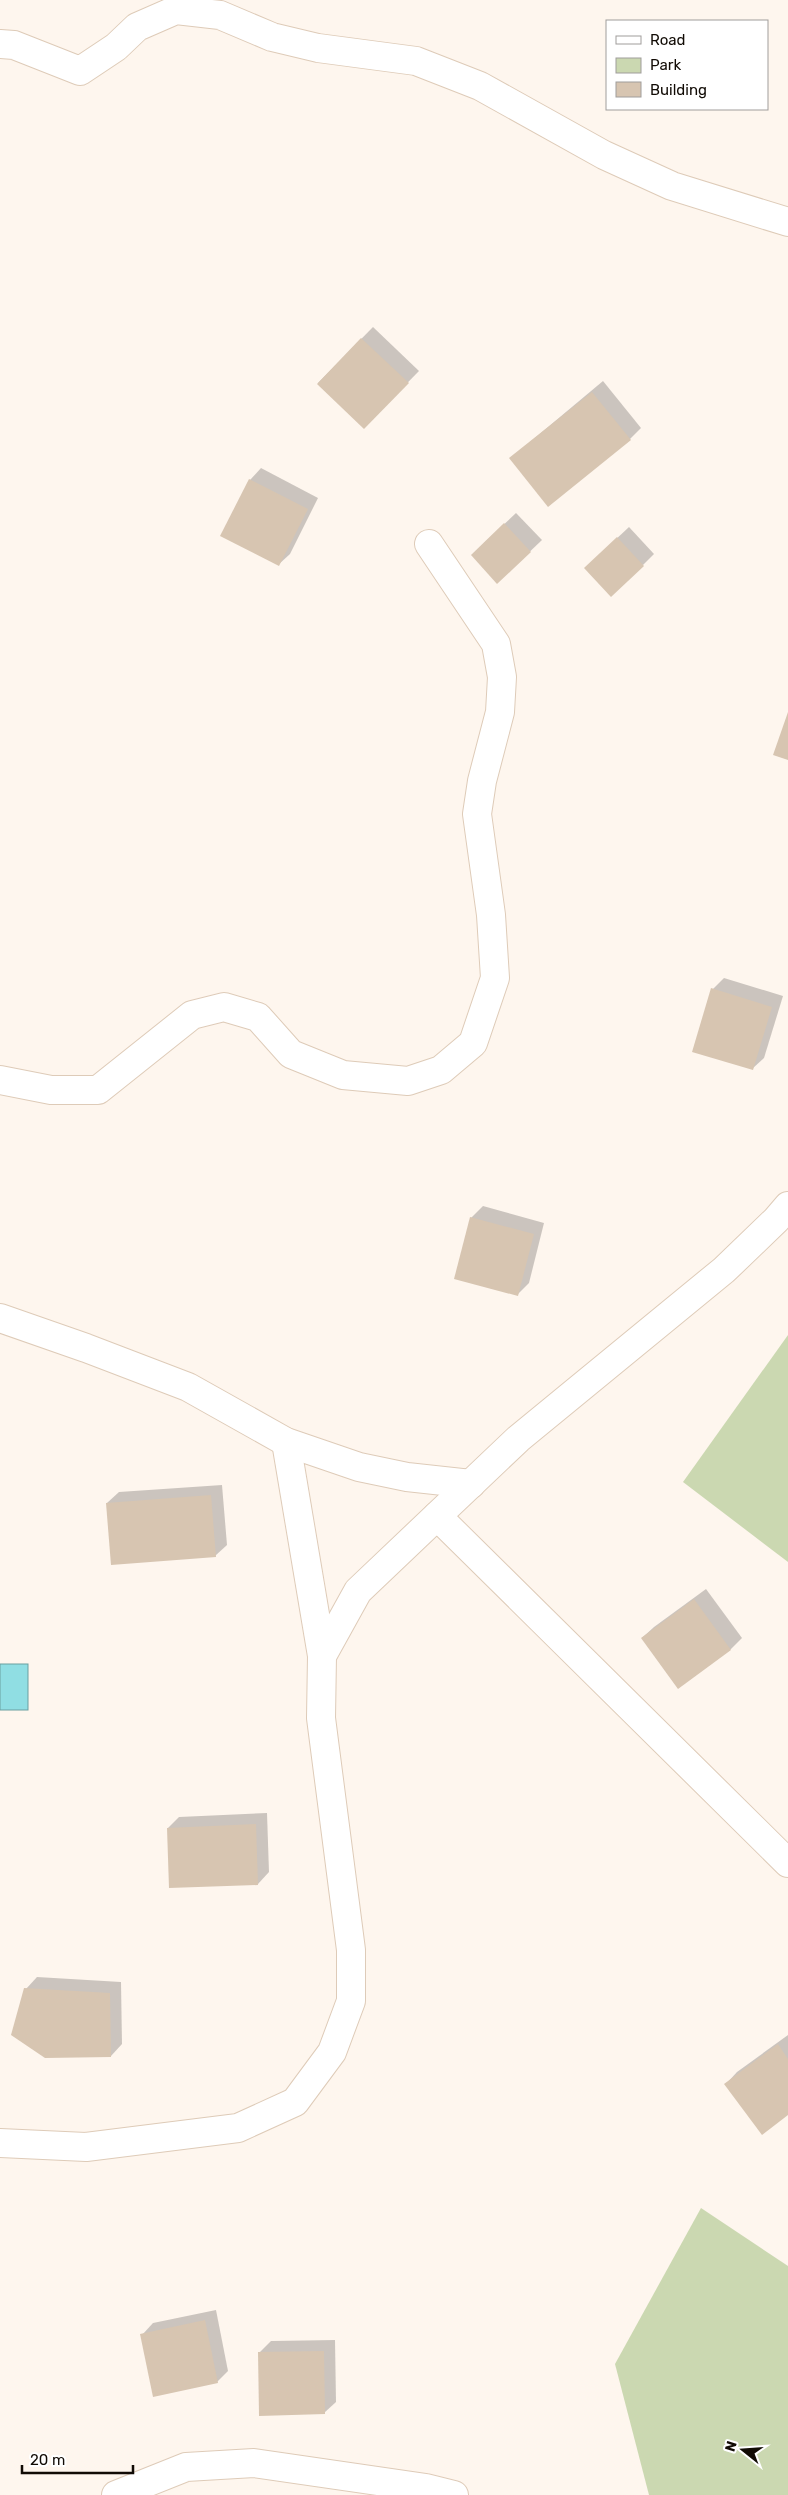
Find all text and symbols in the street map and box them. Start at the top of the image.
legend [606,20,768,110]
text: Road [650,31,686,49]
text: Park [650,56,681,74]
text: Building [650,81,707,99]
north arrow [718,2425,768,2475]
text: N [721,2439,741,2454]
scale bar [22,2442,134,2474]
text: 20 m [30,2451,65,2469]

